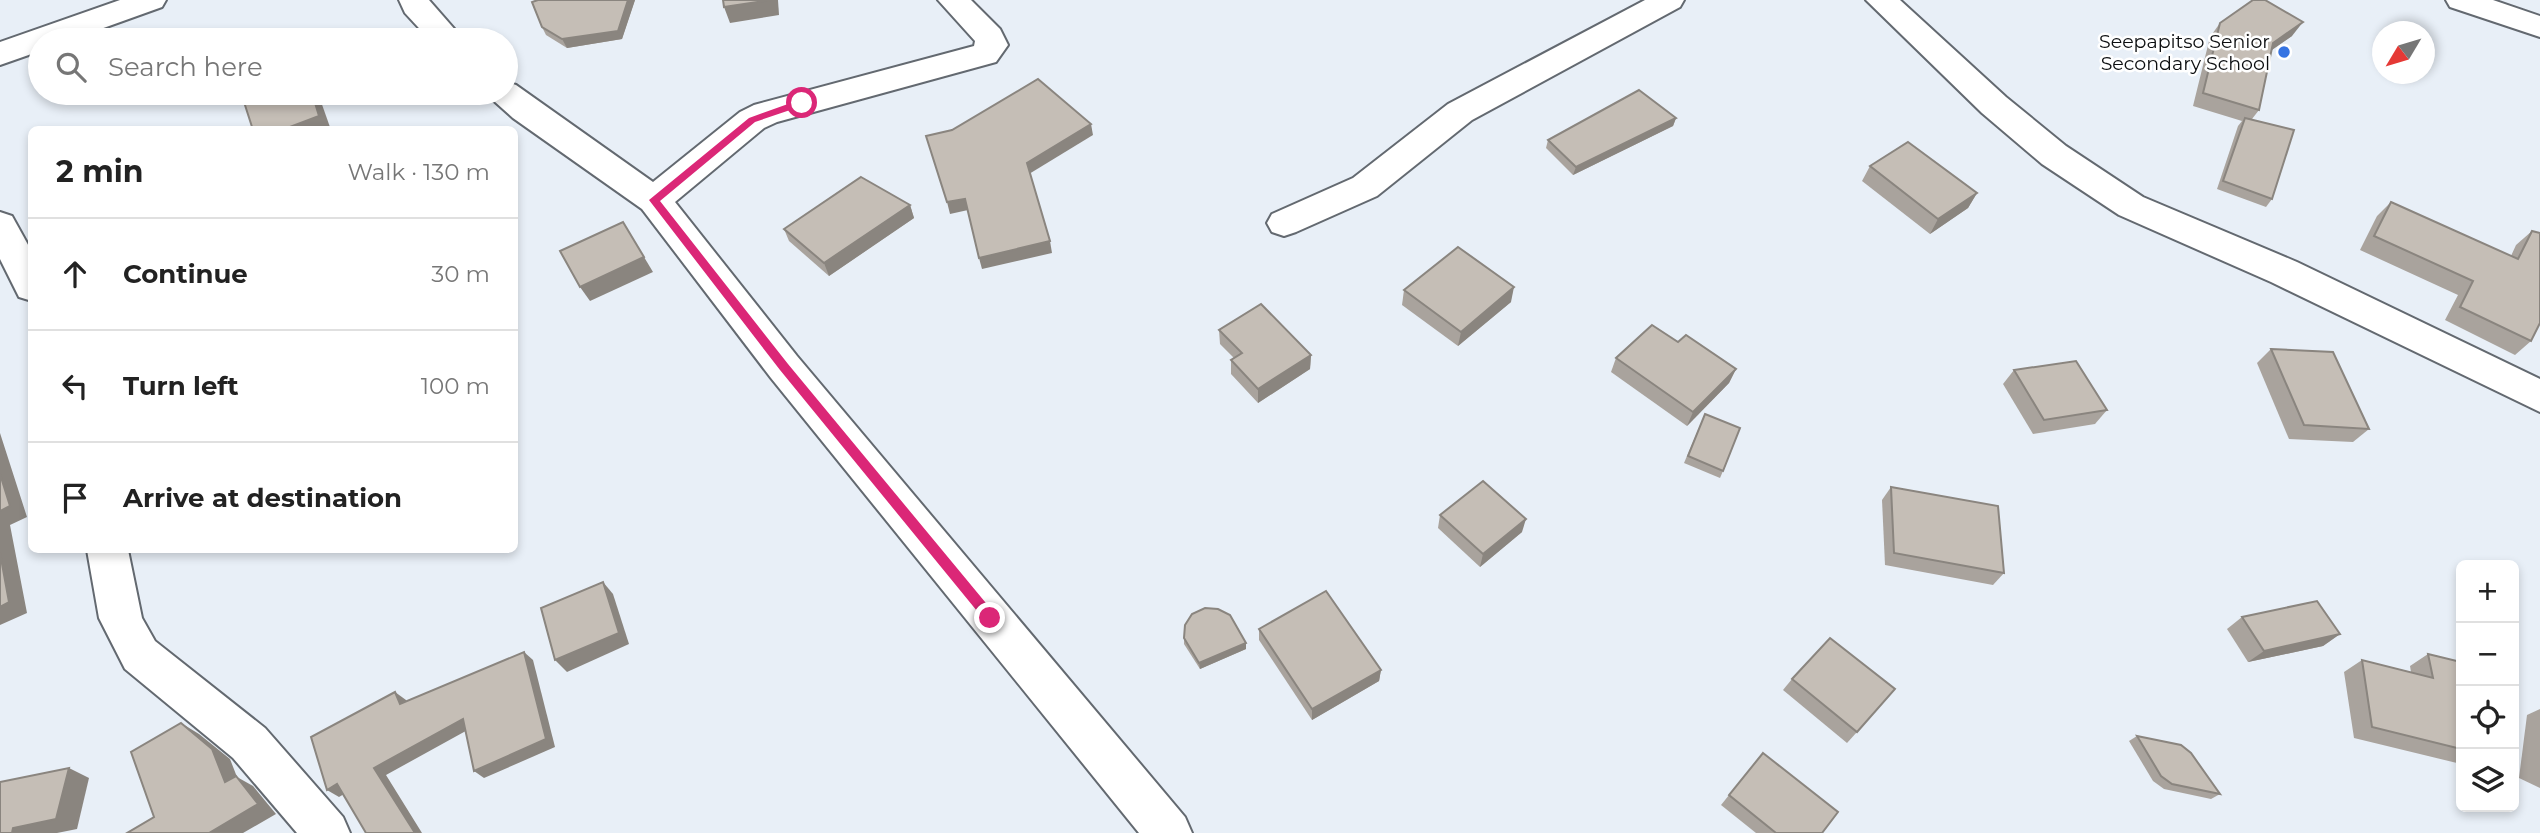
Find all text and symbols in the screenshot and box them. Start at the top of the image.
north arrow [2372,21,2435,84]
search box [28,28,518,105]
place label: Seepapitso Senior Secondary School [2099,30,2270,75]
marker: Seepapitso Senior Secondary School [2276,44,2292,60]
icon: search [52,48,90,86]
text: Search here [108,51,263,83]
route start [786,87,817,118]
text: 2 min [56,153,143,190]
text: Walk · 130 m [347,158,490,186]
icon: ahead [56,255,94,293]
text: Continue [123,258,248,290]
text: 30 m [431,260,490,288]
icon: left [56,367,94,405]
text: Turn left [123,370,239,402]
text: 100 m [421,372,490,400]
icon: arrive [56,479,94,517]
text: Arrive at destination [123,482,402,514]
map controls [2456,560,2519,812]
button: + [2456,560,2519,623]
route end [974,602,1005,633]
button: − [2456,623,2519,686]
button: locate [2456,686,2519,749]
button: layers [2456,749,2519,812]

